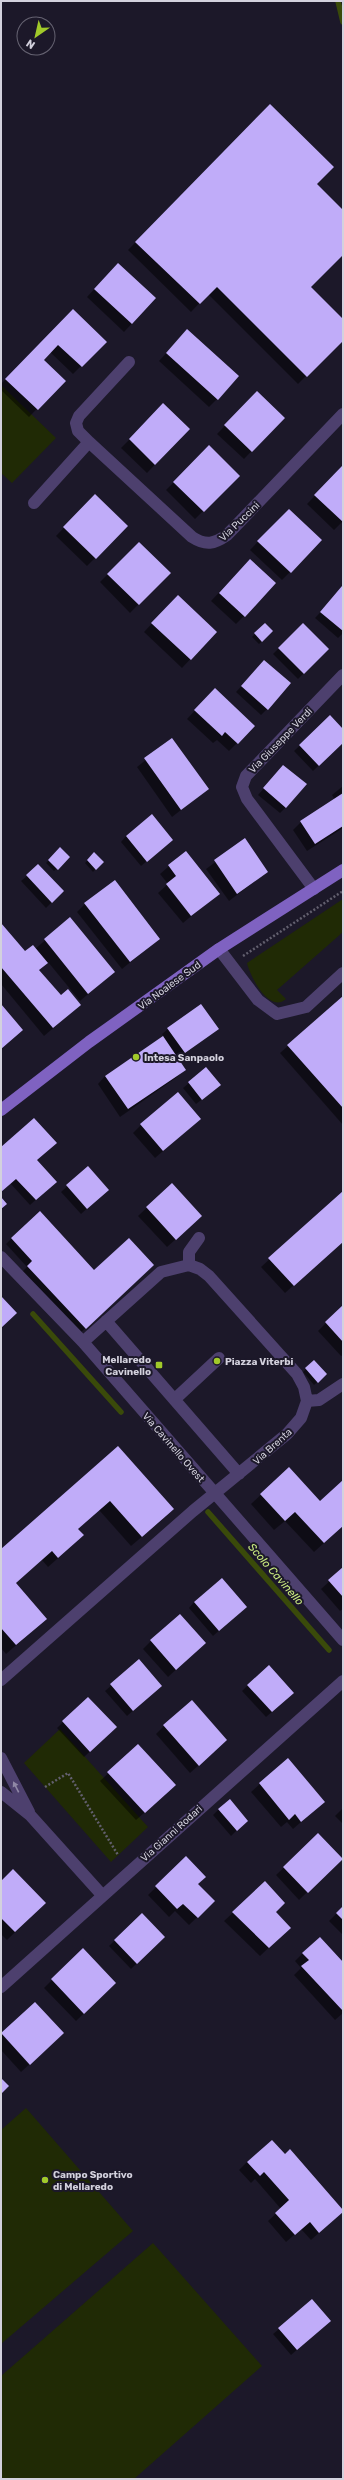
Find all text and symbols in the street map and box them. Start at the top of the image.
north arrow [16,16,56,56]
text: N [24,36,38,51]
street label: Via Puccini [217,500,262,544]
street label: Via Giuseppe Verdi [246,705,315,776]
street label: Via Noalese Sud [136,959,203,1013]
marker: Intesa Sanpaolo [131,1052,141,1062]
place label: Intesa Sanpaolo [144,1052,224,1064]
place label: Mellaredo Cavinello [102,1354,151,1378]
marker: Piazza Viterbi [212,1356,222,1366]
place label: Piazza Viterbi [225,1356,293,1368]
marker: Mellaredo Cavinello [154,1360,164,1370]
street label: Via Cavinello Ovest [140,1410,207,1485]
street label: Via Brenta [251,1426,295,1467]
water label: Scolo Cavinello [245,1541,306,1608]
one-way arrow [13,1781,19,1792]
street label: Via Gianni Rodari [138,1803,205,1864]
place label: Campo Sportivo di Mellaredo [53,2169,133,2193]
marker: Campo Sportivo di Mellaredo [40,2175,50,2185]

